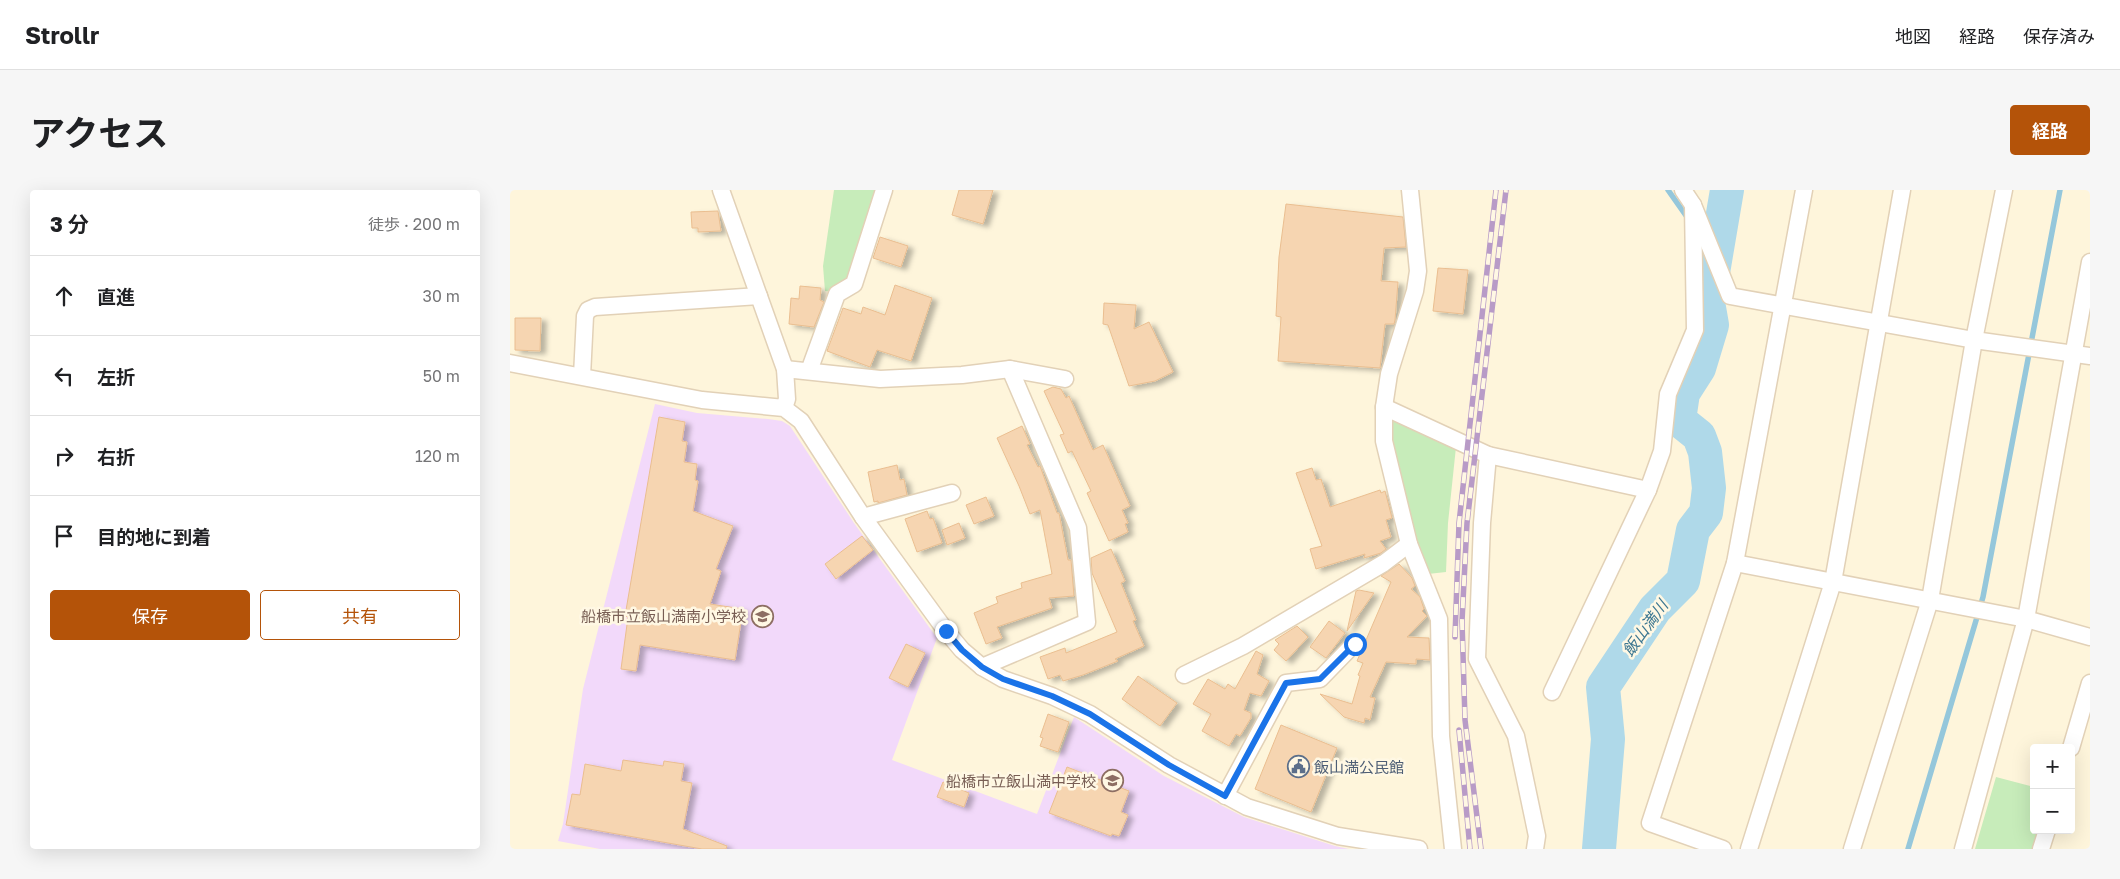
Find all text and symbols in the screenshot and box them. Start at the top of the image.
text: Strollr [25,20,99,49]
text: 地図 [1895,25,1931,47]
text: 経路 [1959,25,1995,47]
text: 保存済み [2023,25,2095,47]
button: 経路 [2010,105,2090,155]
text: アクセス [30,112,168,154]
text: 3 分 [50,211,89,237]
text: 徒歩 · 200 m [368,214,460,234]
icon: ahead [50,282,78,310]
text: 直進 [97,285,135,308]
text: 30 m [423,286,460,306]
icon: left [50,362,78,390]
text: 左折 [97,365,135,388]
text: 50 m [423,366,460,386]
icon: right [50,442,78,470]
text: 右折 [97,445,135,468]
text: 120 m [415,446,460,466]
icon: arrive [50,522,78,550]
text: 目的地に到着 [97,525,211,548]
button: 保存 [50,590,250,640]
button: 共有 [260,590,460,640]
water label: 飯山満川 [1618,595,1673,660]
school or university icon: 船橋市立飯山満南小学校 [750,604,774,628]
place label: 船橋市立飯山満南小学校 [581,607,746,625]
route end [935,620,958,643]
route start [1344,633,1367,656]
map controls [2030,744,2075,834]
button: + [2030,744,2075,789]
public building icon: 飯山満公民館 [1286,755,1310,779]
place label: 飯山満公民館 [1314,758,1404,776]
school or university icon: 船橋市立飯山満中学校 [1100,769,1124,793]
place label: 船橋市立飯山満中学校 [946,772,1096,790]
button: − [2030,789,2075,834]

